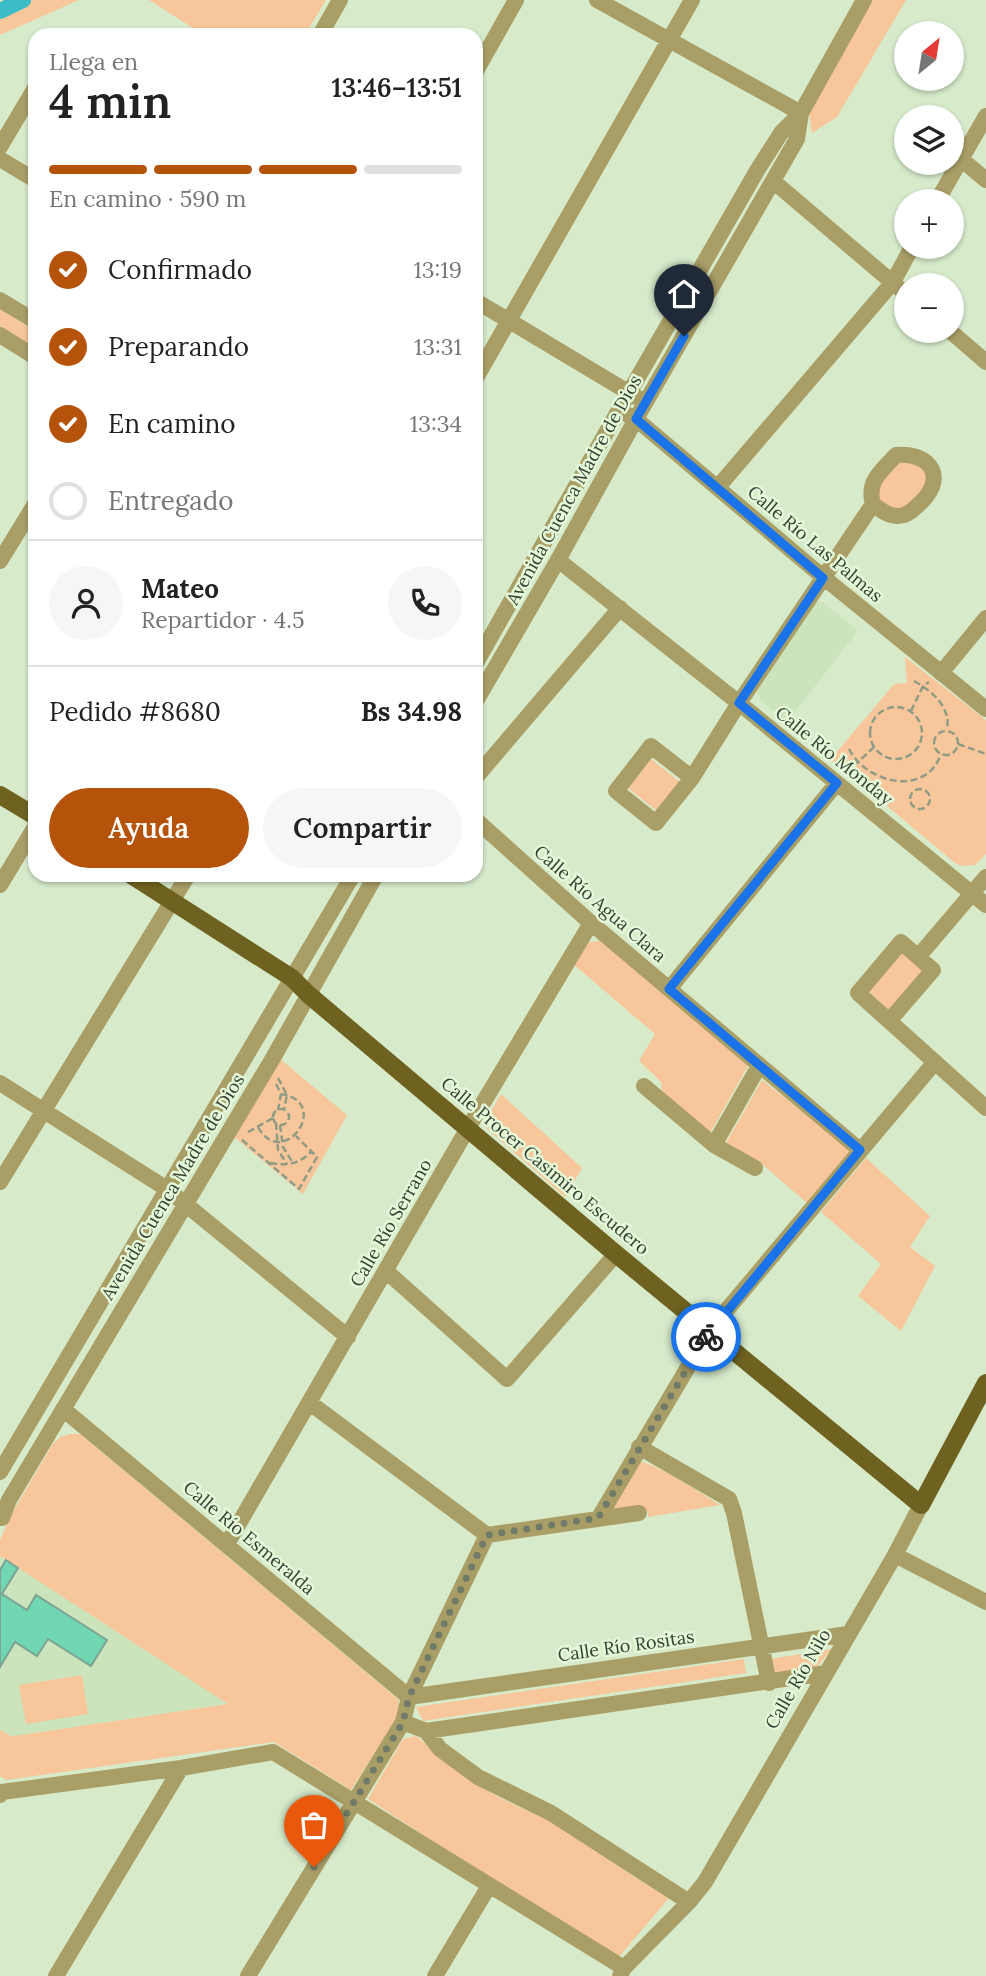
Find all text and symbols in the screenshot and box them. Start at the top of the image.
north arrow [894,21,964,91]
map controls [894,21,964,343]
text: Llega en [49,47,138,76]
text: 13:46–13:51 [331,71,462,104]
text: 4 min [49,72,171,131]
button: layers [894,105,964,175]
text: En camino · 590 m [49,184,246,213]
button: + [894,189,964,259]
icon: check [49,251,87,289]
text: Confirmado [108,253,252,286]
text: 13:19 [413,255,462,284]
pin [654,264,714,336]
button: − [894,273,964,343]
icon: home [665,275,703,313]
icon: check [49,328,87,366]
text: Preparando [108,330,249,363]
text: 13:31 [414,332,462,361]
street label: Avenida Cuenca Madre de Dios [500,371,646,610]
icon: check [49,405,87,443]
text: En camino [108,407,236,440]
text: 13:34 [410,409,462,438]
street label: Calle Río Las Palmas [743,480,888,607]
text: Entregado [108,484,234,517]
button: person [49,566,123,640]
button: phone [388,566,462,640]
text: Mateo [141,572,219,605]
text: Repartidor · 4.5 [141,605,305,634]
text: Pedido #8680 [49,695,221,728]
text: Bs 34.98 [361,695,462,728]
street label: Calle Río Monday [771,701,898,810]
button: Ayuda [49,788,249,868]
button: Compartir [263,788,462,868]
street label: Calle Río Agua Clara [530,840,671,967]
street label: Avenida Cuenca Madre de Dios [95,1070,249,1305]
street label: Calle Procer Casimiro Escudero [436,1072,654,1260]
street label: Calle Río Serrano [345,1155,437,1291]
courier [671,1302,741,1372]
icon: bike [687,1318,725,1356]
street label: Calle Río Esmeralda [179,1476,320,1599]
street label: Calle Río Rositas [556,1625,696,1666]
street label: Calle Río Nilo [760,1625,836,1733]
pin [284,1795,344,1867]
icon: bag [295,1806,333,1844]

